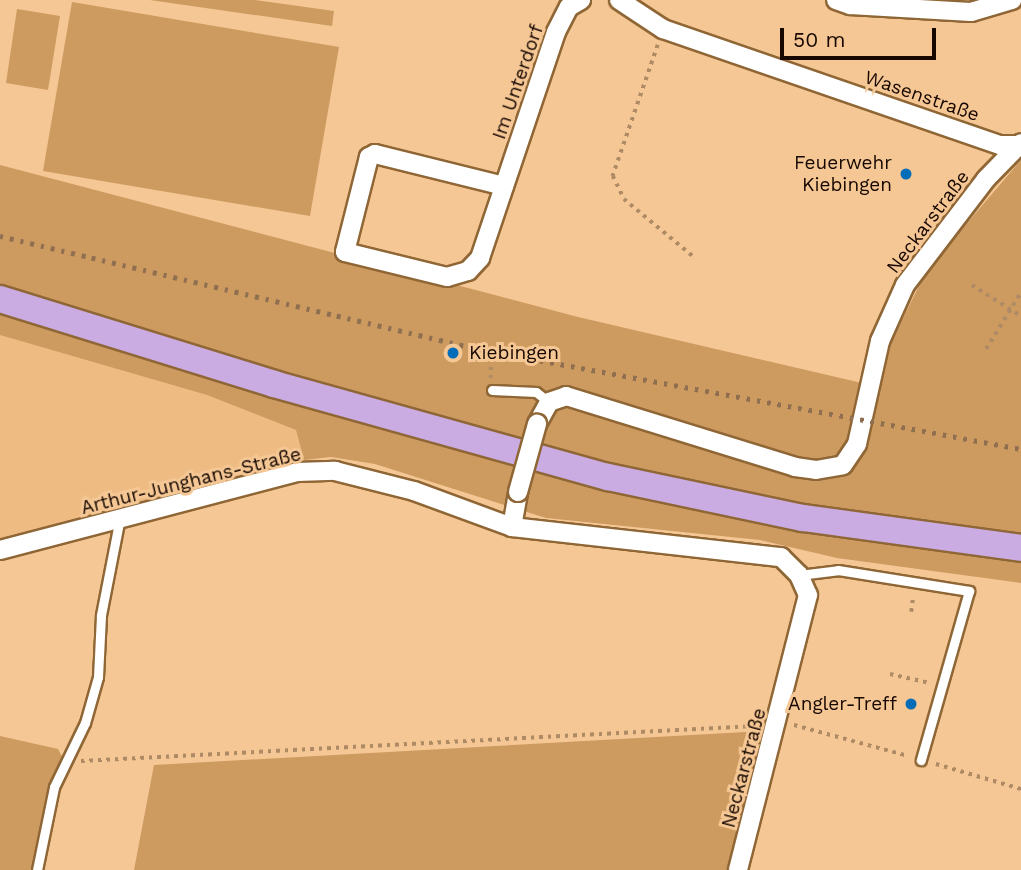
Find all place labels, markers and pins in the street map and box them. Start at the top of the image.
place label: Feuerwehr Kiebingen [794,152,892,196]
marker: Feuerwehr Kiebingen [898,166,914,182]
place label: Kiebingen [469,342,559,364]
marker: Kiebingen [443,343,463,363]
place label: Angler-Treff [788,693,897,715]
marker: Angler-Treff [903,696,919,712]

